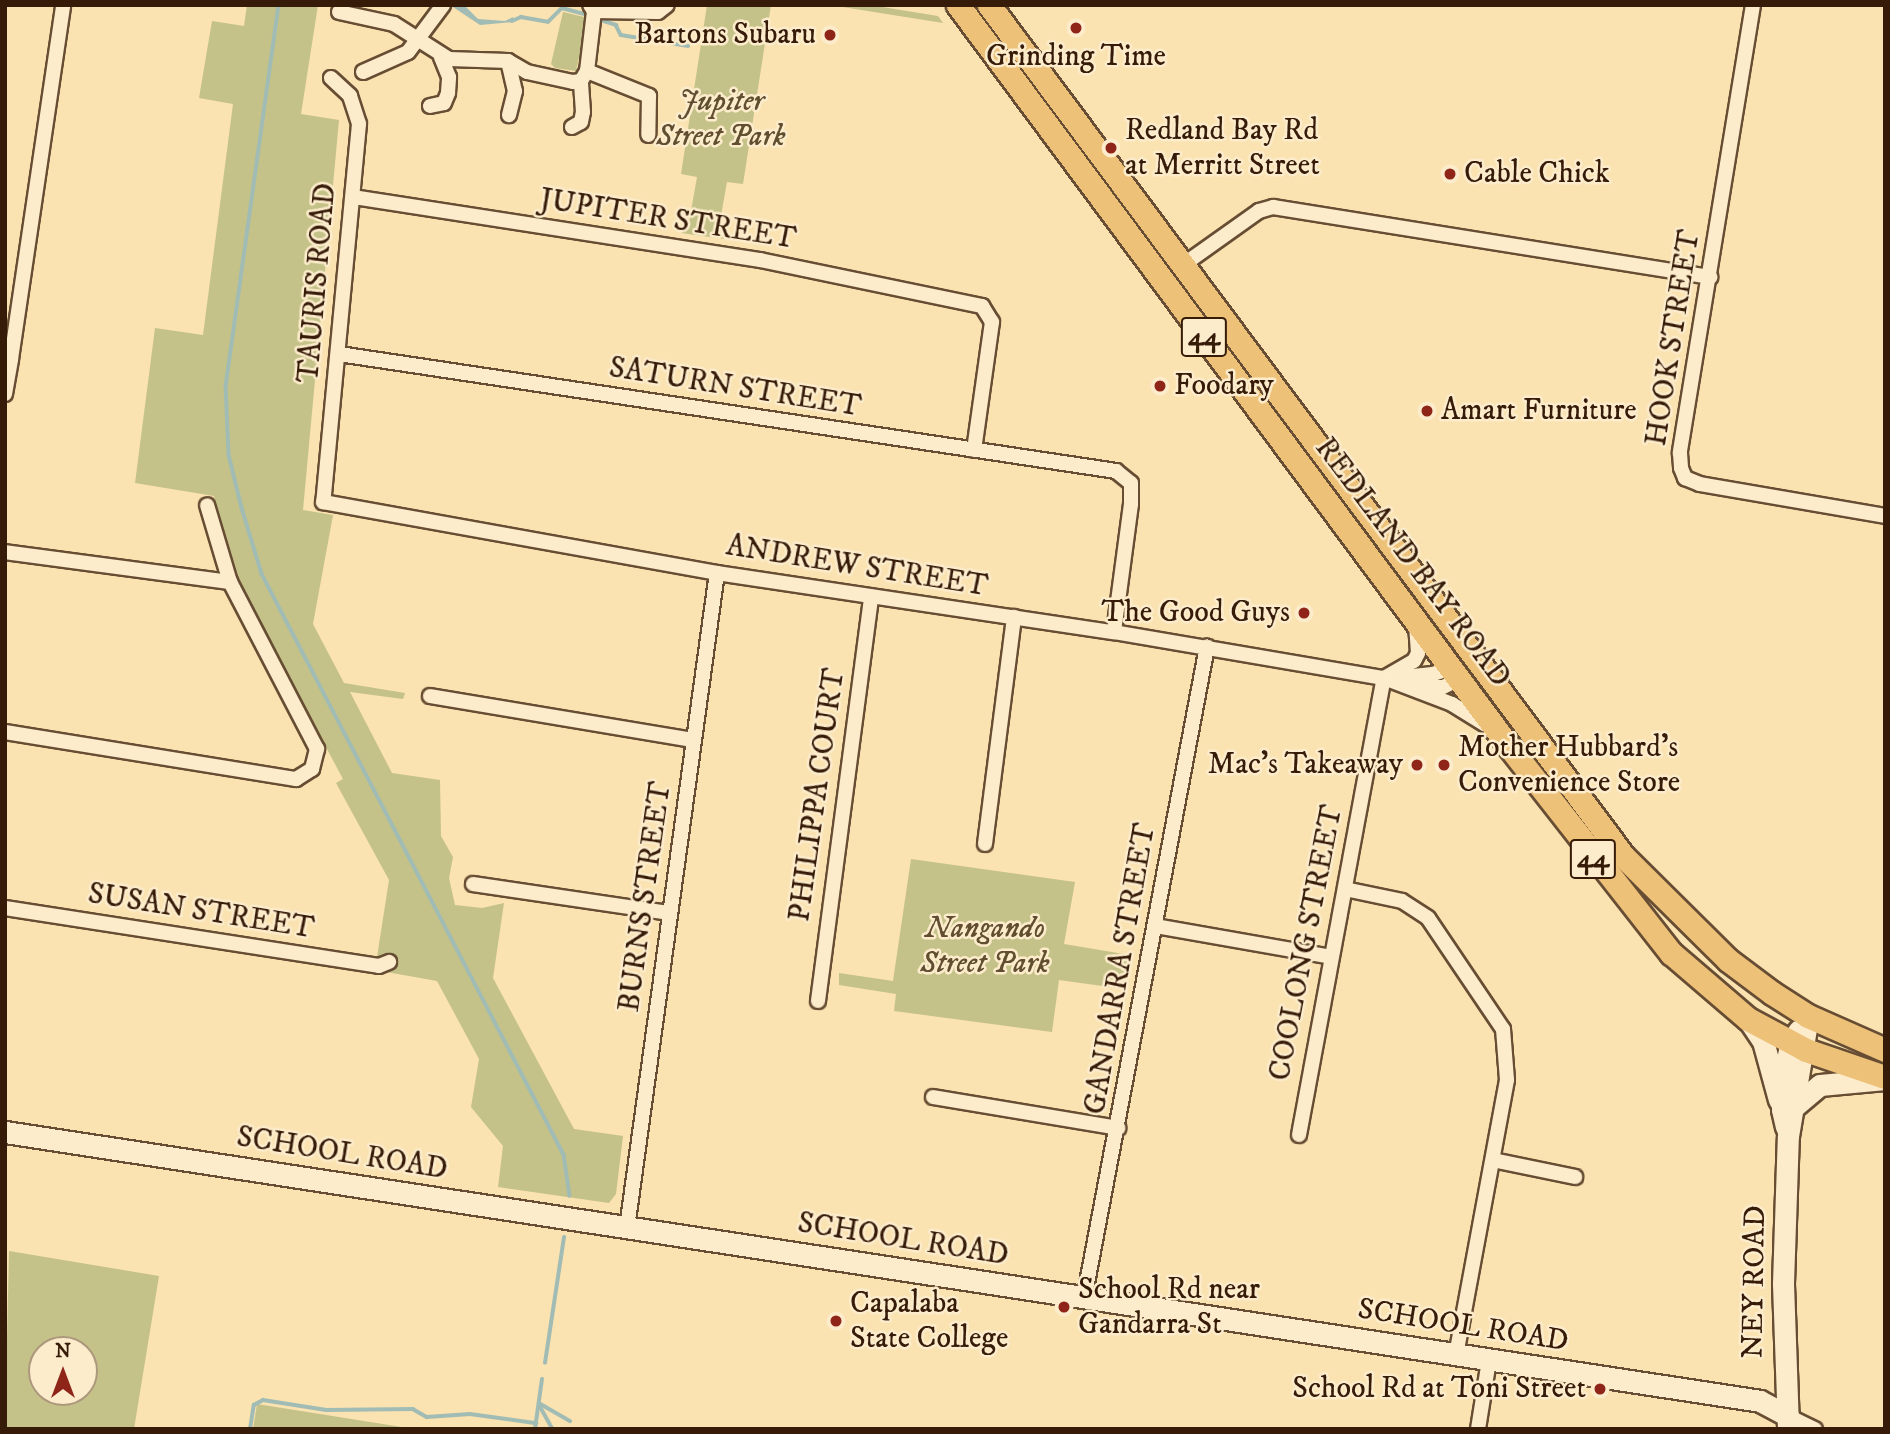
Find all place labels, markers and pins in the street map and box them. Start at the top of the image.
place label: Bartons Subaru [634,17,816,53]
marker: Grinding Time [1068,20,1084,36]
marker: Bartons Subaru [822,27,838,43]
place label: Grinding Time [986,39,1166,75]
place label: Redland Bay Rd at Merritt Street [1125,113,1320,184]
marker: Redland Bay Rd at Merritt Street [1103,140,1119,156]
place label: Cable Chick [1464,156,1610,192]
marker: Cable Chick [1442,166,1458,182]
place label: Foodary [1174,368,1274,404]
marker: Foodary [1152,378,1168,394]
place label: Amart Furniture [1441,393,1637,429]
marker: Amart Furniture [1419,403,1435,419]
place label: The Good Guys [1102,595,1290,631]
marker: The Good Guys [1296,605,1312,621]
place label: Mother Hubbard's Convenience Store [1458,730,1680,800]
place label: Mac's Takeaway [1208,747,1403,783]
marker: Mac's Takeaway [1409,757,1425,773]
marker: Mother Hubbard's Convenience Store [1436,757,1452,773]
place label: School Rd near Gandarra St [1078,1272,1260,1342]
place label: Capalaba State College [850,1286,1008,1356]
marker: School Rd near Gandarra St [1056,1299,1072,1315]
marker: Capalaba State College [828,1313,844,1329]
place label: School Rd at Toni Street [1292,1371,1586,1407]
marker: School Rd at Toni Street [1592,1381,1608,1397]

